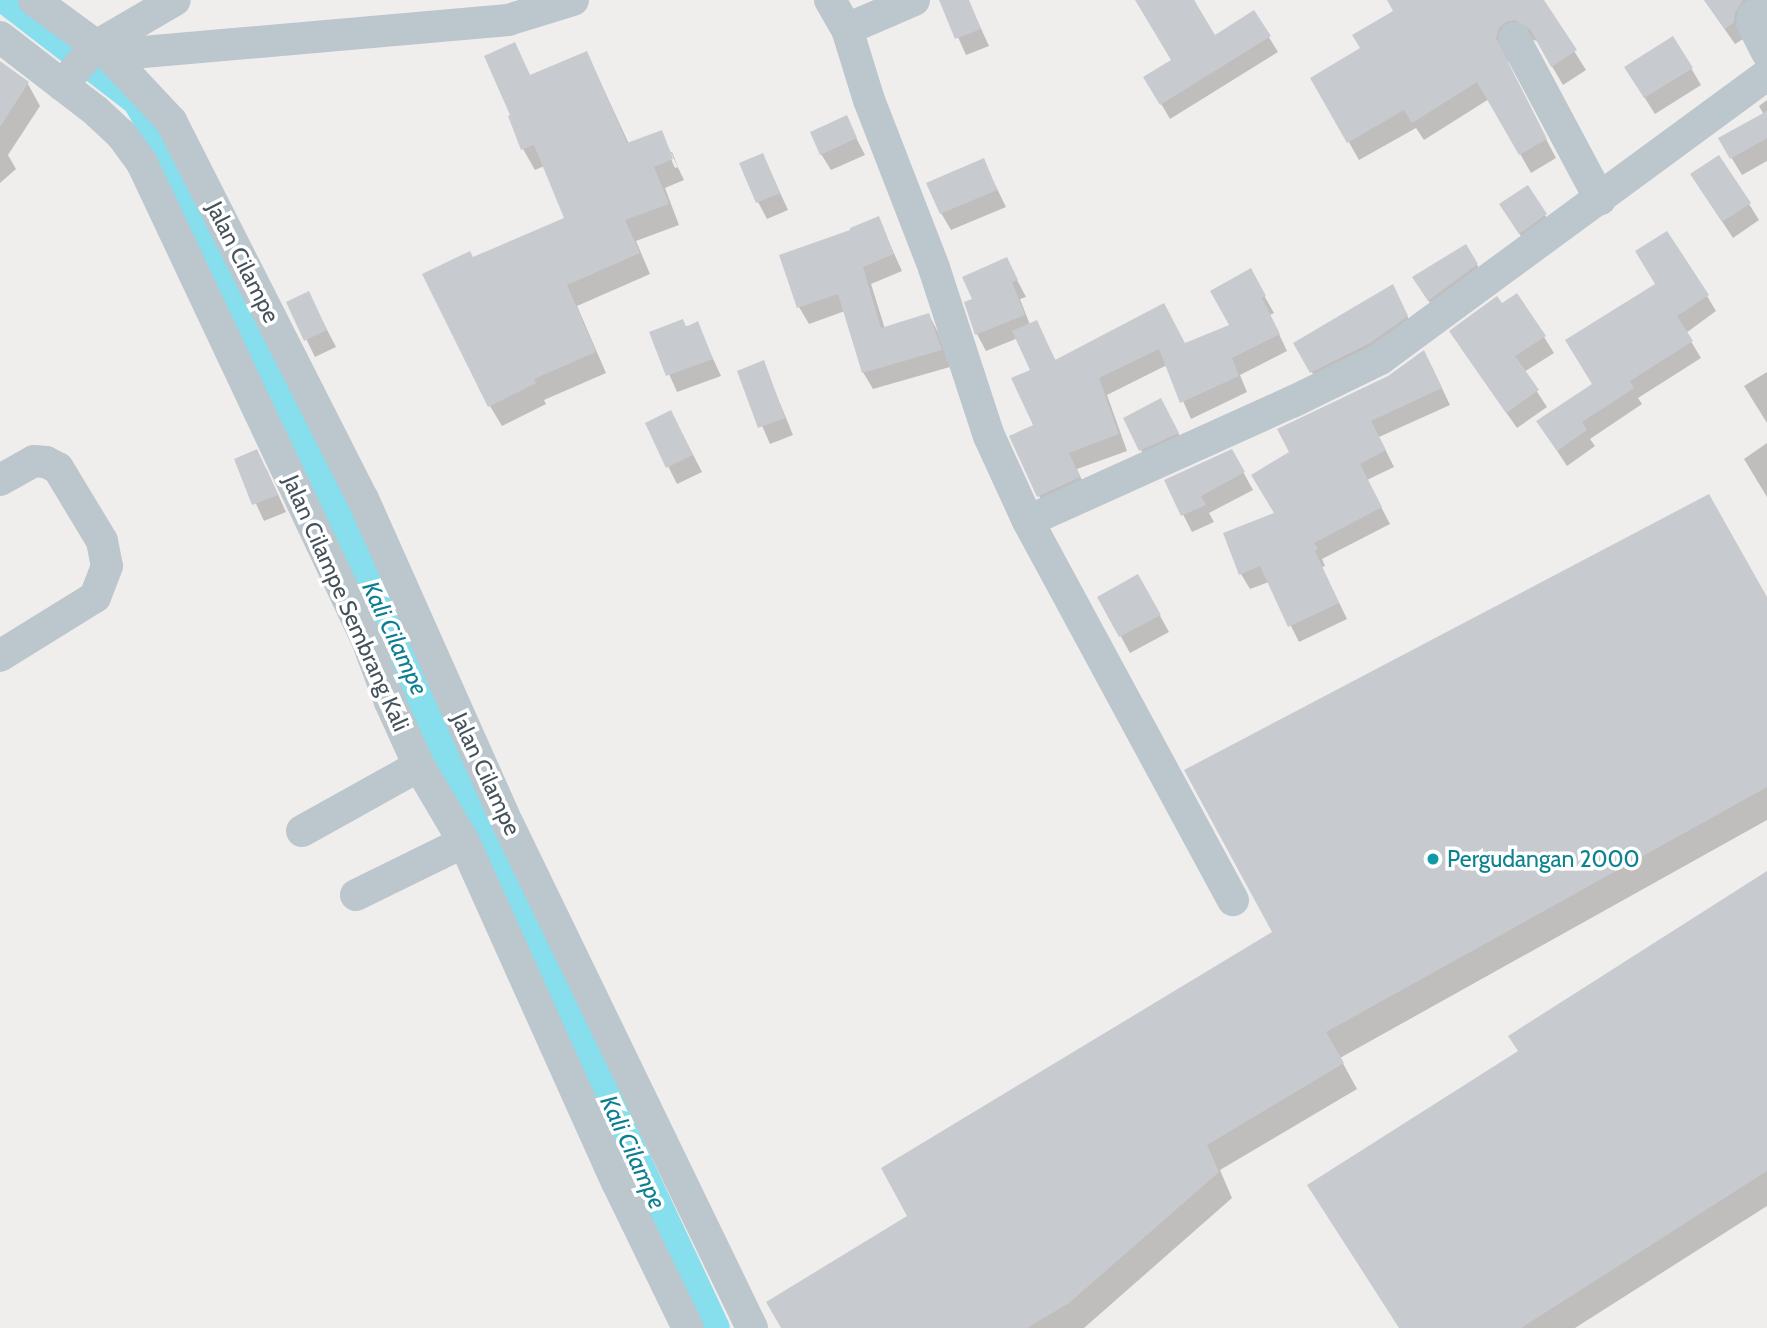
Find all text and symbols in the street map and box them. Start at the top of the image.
street label: Jalan Cilampe [201,197,285,327]
street label: Jalan Cilampe Sembrang Kali [277,471,415,735]
water label: Kali Cilampe [356,577,434,699]
street label: Jalan Cilampe [446,708,526,840]
place label: Pergudangan 2000 [1447,845,1640,873]
marker: Pergudangan 2000 [1425,851,1441,867]
water label: Kali Cilampe [594,1091,672,1213]

